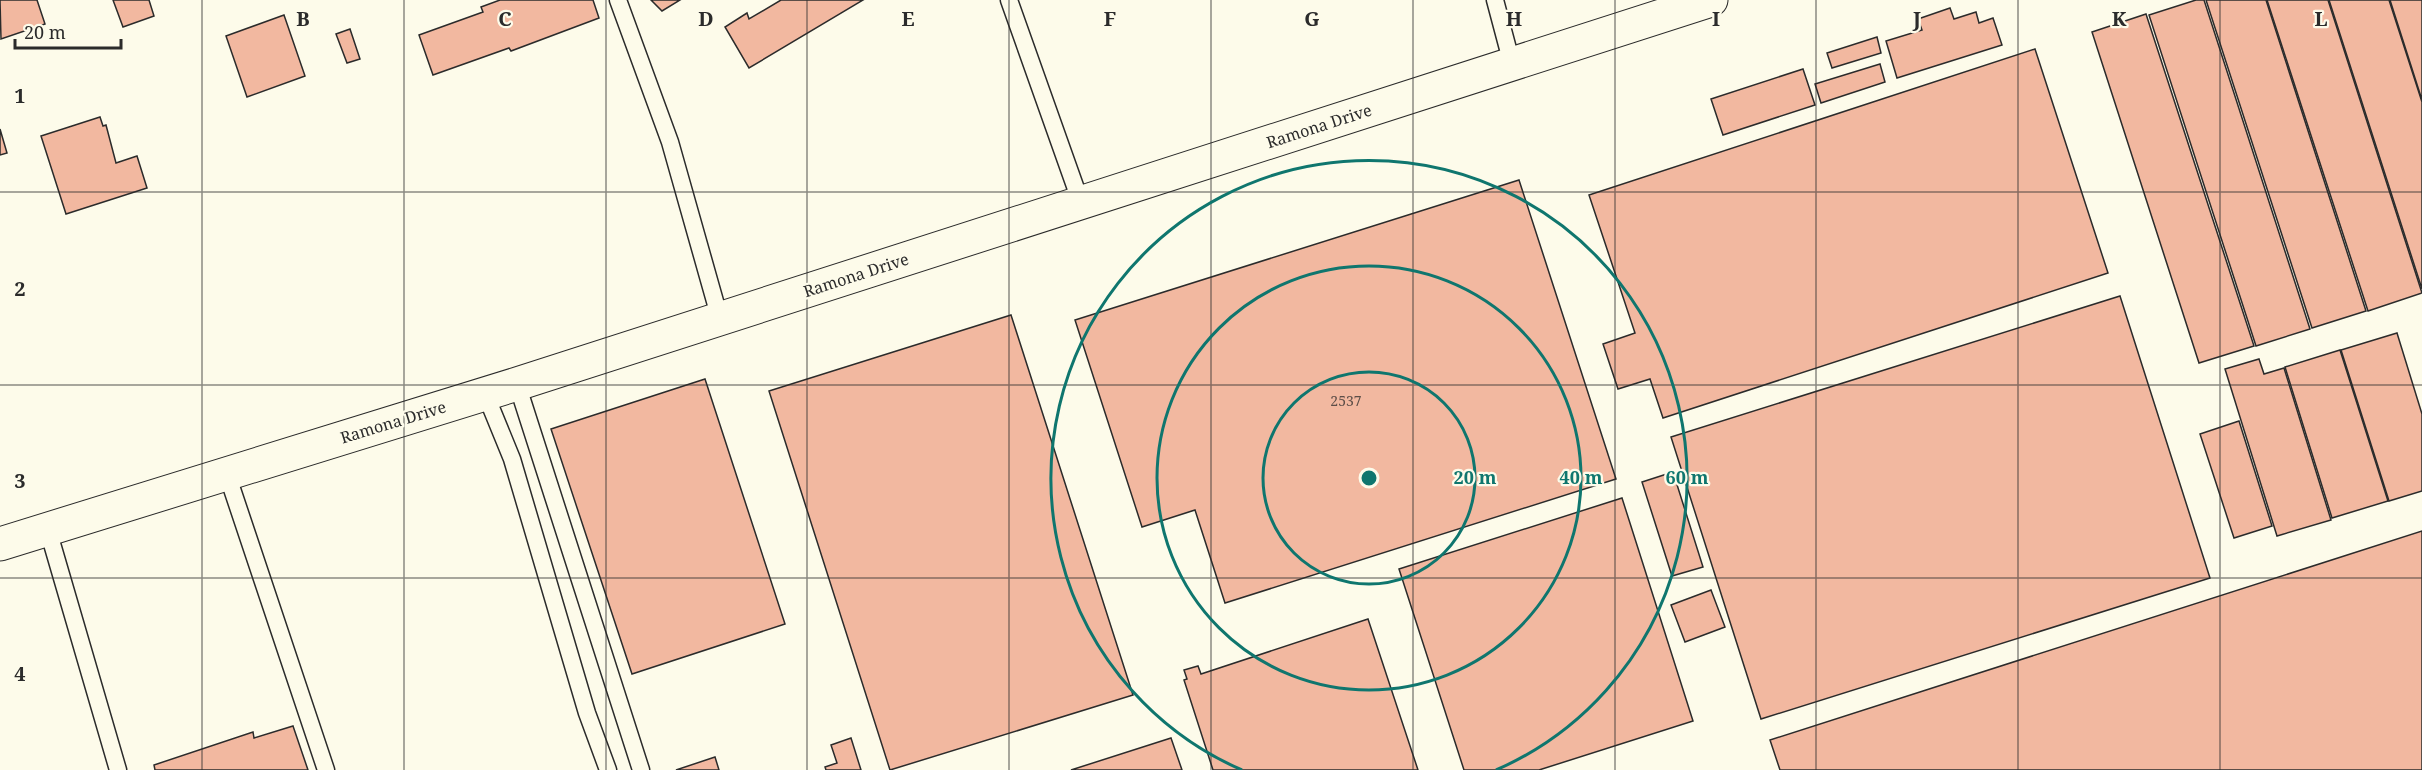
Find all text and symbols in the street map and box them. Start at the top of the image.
text: B [296,5,310,32]
text: C [498,5,512,32]
text: D [698,5,714,32]
text: E [901,5,915,32]
text: F [1104,5,1116,32]
text: G [1304,5,1320,32]
text: H [1506,5,1522,32]
text: I [1712,5,1720,32]
text: J [1912,5,1921,32]
text: K [2112,5,2127,32]
text: L [2314,5,2328,32]
scale bar [15,12,122,50]
text: 20 m [24,20,66,44]
text: 1 [14,82,26,109]
street label: Ramona Drive [1264,99,1374,153]
street label: Ramona Drive [801,248,911,302]
text: 2 [14,275,26,302]
house number: 2537 [1330,391,1362,410]
street label: Ramona Drive [337,395,449,449]
text: 20 m [1454,465,1497,489]
text: 40 m [1560,465,1603,489]
text: 60 m [1666,465,1709,489]
text: 3 [14,467,26,494]
centre of rings [1359,468,1379,488]
text: 4 [14,660,26,687]

